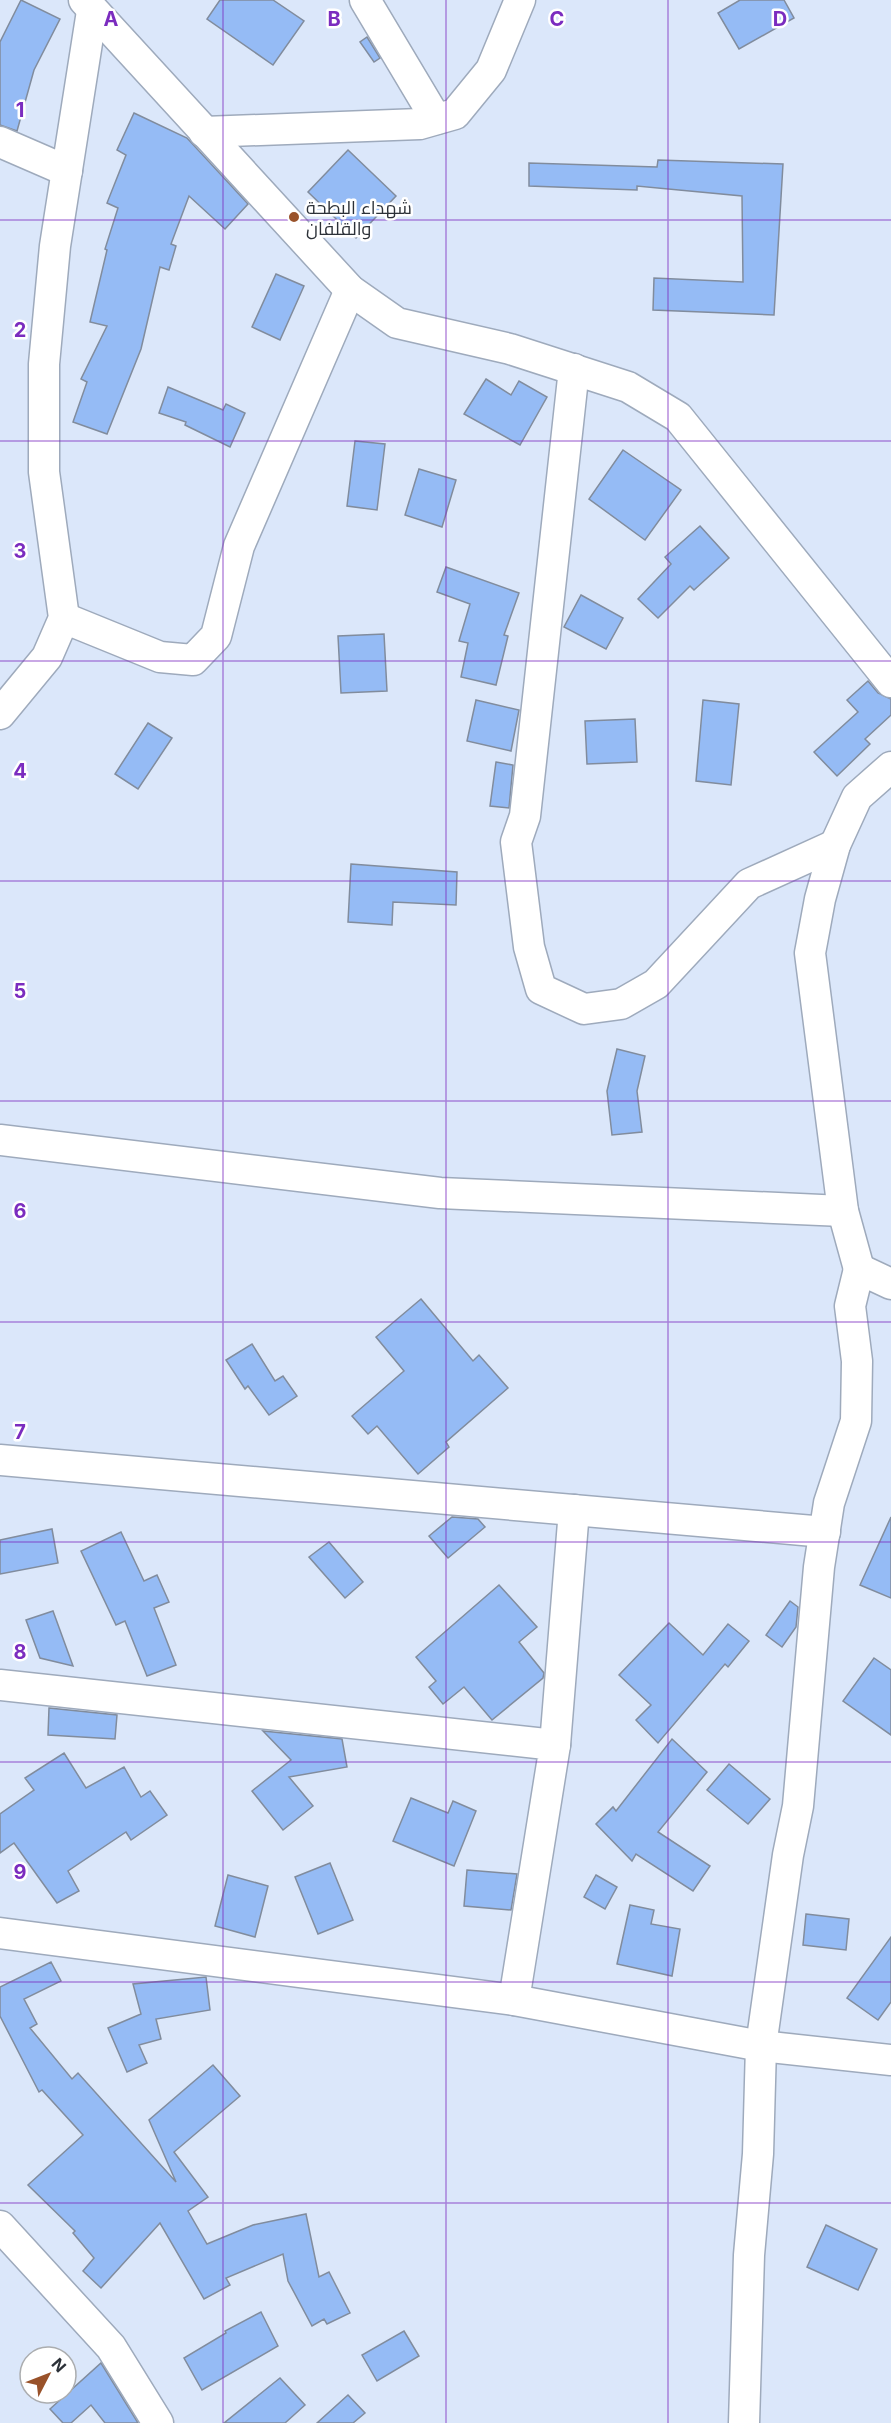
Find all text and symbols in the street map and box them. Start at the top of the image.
text: A [104,7,119,31]
text: B [327,7,341,31]
text: C [550,7,564,31]
text: D [773,7,787,31]
text: 1 [16,98,24,122]
place label: شهداء البطحة والقلفان [306,197,412,240]
marker: شهداء البطحة والقلفان [287,210,301,224]
text: 2 [14,318,26,342]
text: 3 [14,539,26,563]
text: 4 [13,759,27,783]
text: 5 [14,979,26,1003]
text: 6 [14,1199,27,1223]
text: 7 [14,1420,26,1444]
text: 8 [13,1640,27,1664]
text: 9 [14,1860,27,1884]
north arrow [18,2345,78,2405]
text: N [48,2354,71,2376]

